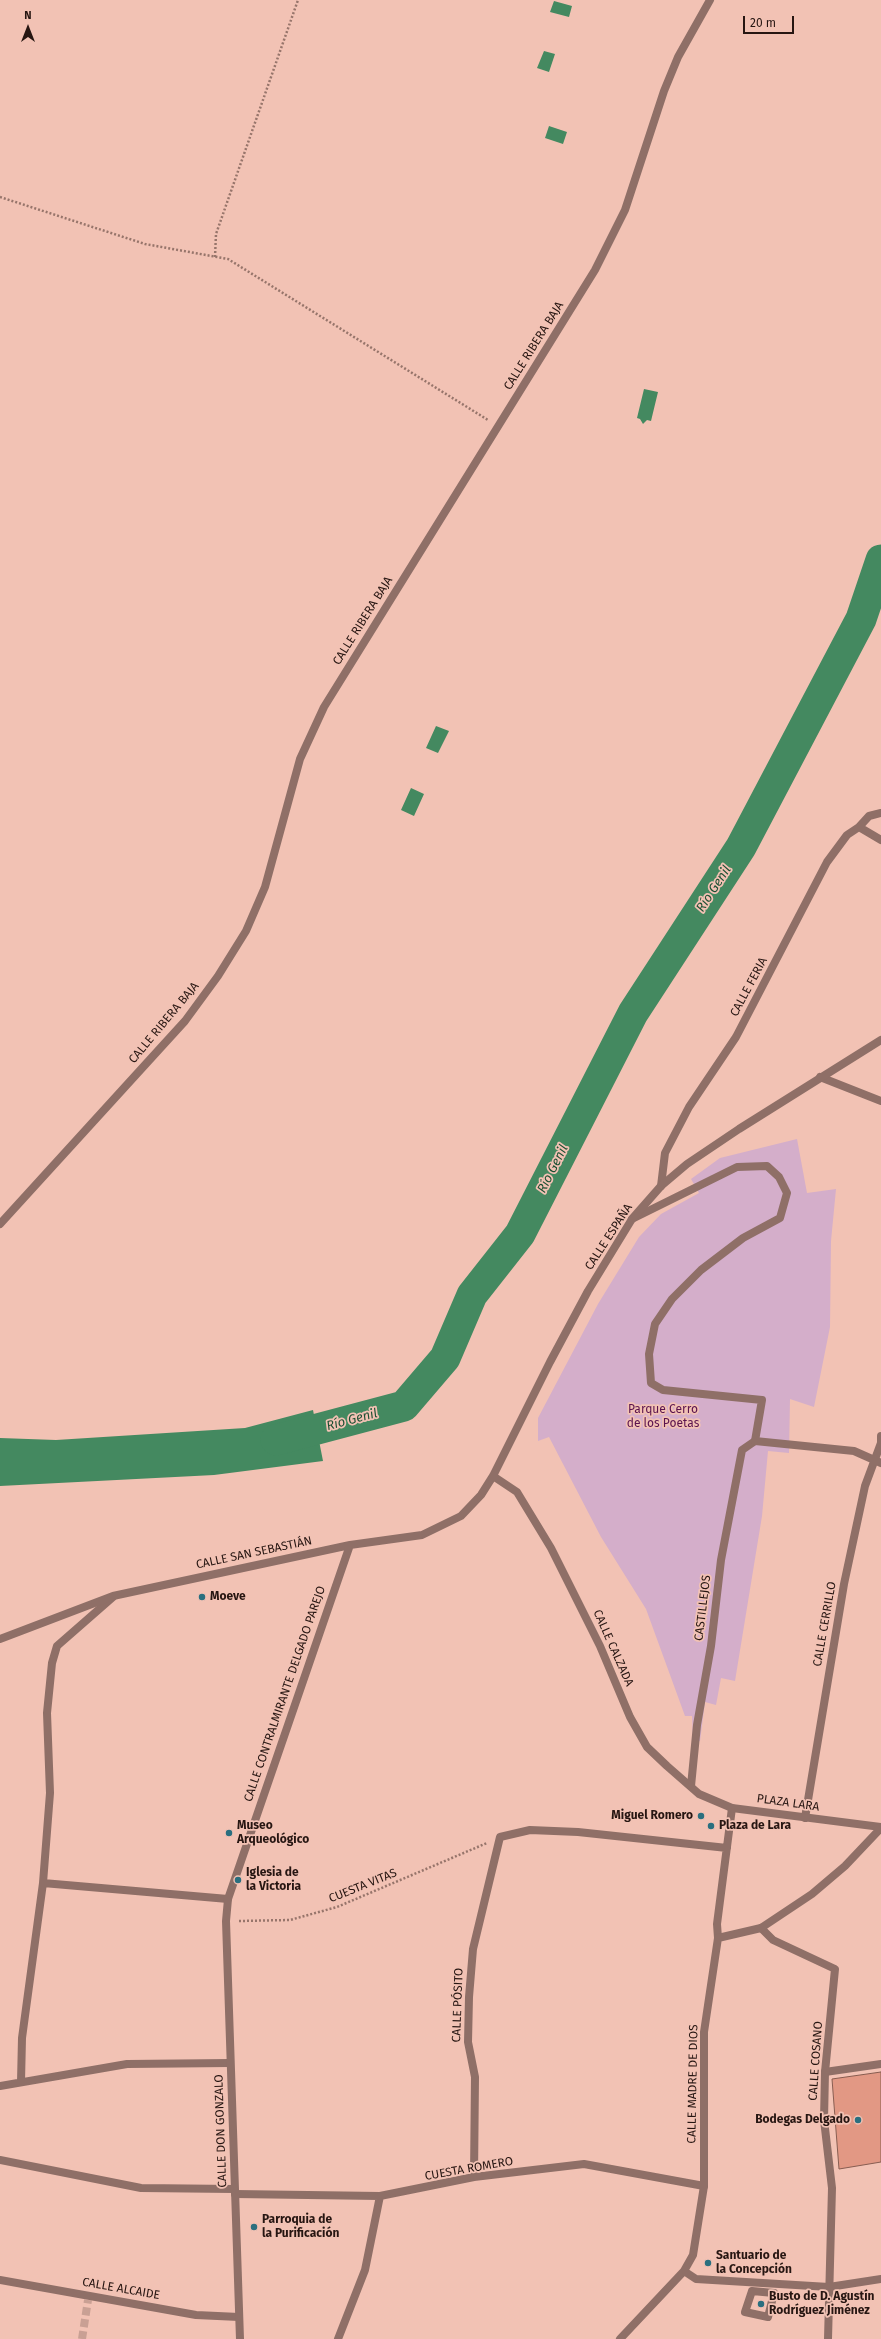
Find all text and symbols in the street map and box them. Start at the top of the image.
north arrow [8,8,48,48]
scale bar [745,8,796,34]
text: N [24,9,32,22]
text: 20 m [750,16,776,30]
street label: CALLE RIBERA BAJA [501,299,567,393]
street label: CALLE RIBERA BAJA [330,574,396,668]
water label: Río Genil [693,863,735,915]
street label: CALLE FERIA [727,955,771,1019]
street label: CALLE RIBERA BAJA [126,979,202,1067]
water label: Río Genil [534,1142,572,1196]
street label: CALLE ESPAÑA [582,1201,636,1273]
park label: Parque Cerro de los Poetas [627,1403,699,1431]
water label: Río Genil [325,1406,379,1434]
street label: CALLE SAN SEBASTIÁN [195,1534,313,1572]
street label: CASTILLEJOS [692,1574,714,1642]
street label: CALLE CERRILLO [810,1580,840,1668]
street label: CALLE CONTRALMIRANTE DELGADO PAREJO [241,1584,329,1804]
place label: Moeve [210,1590,246,1604]
marker: Moeve [197,1592,207,1602]
street label: CALLE CALZADA [590,1607,636,1689]
street label: PLAZA LARA [756,1791,820,1815]
place label: Miguel Romero [611,1809,693,1823]
marker: Miguel Romero [696,1811,706,1821]
place label: Museo Arqueológico [237,1819,309,1847]
place label: Plaza de Lara [719,1819,791,1833]
marker: Plaza de Lara [706,1821,716,1831]
marker: Museo Arqueológico [224,1828,234,1838]
place label: Iglesia de la Victoria [246,1866,301,1894]
street label: CUESTA VITAS [327,1866,399,1906]
marker: Iglesia de la Victoria [233,1875,243,1885]
street label: CALLE PÓSITO [450,1967,466,2043]
street label: CALLE COSANO [806,2021,826,2101]
street label: CALLE MADRE DE DIOS [685,2024,701,2144]
street label: CALLE DON GONZALO [212,2074,230,2188]
place label: Bodegas Delgado [755,2113,850,2127]
marker: Bodegas Delgado [853,2115,863,2125]
street label: CUESTA ROMERO [424,2154,514,2184]
place label: Parroquia de la Purificación [262,2213,339,2241]
marker: Parroquia de la Purificación [249,2222,259,2232]
place label: Santuario de la Concepción [716,2249,792,2277]
marker: Santuario de la Concepción [703,2258,713,2268]
street label: CALLE ALCAIDE [81,2275,161,2303]
place label: Busto de D. Agustín Rodríguez Jiménez [769,2290,874,2318]
marker: Busto de D. Agustín Rodríguez Jiménez [756,2299,766,2309]

